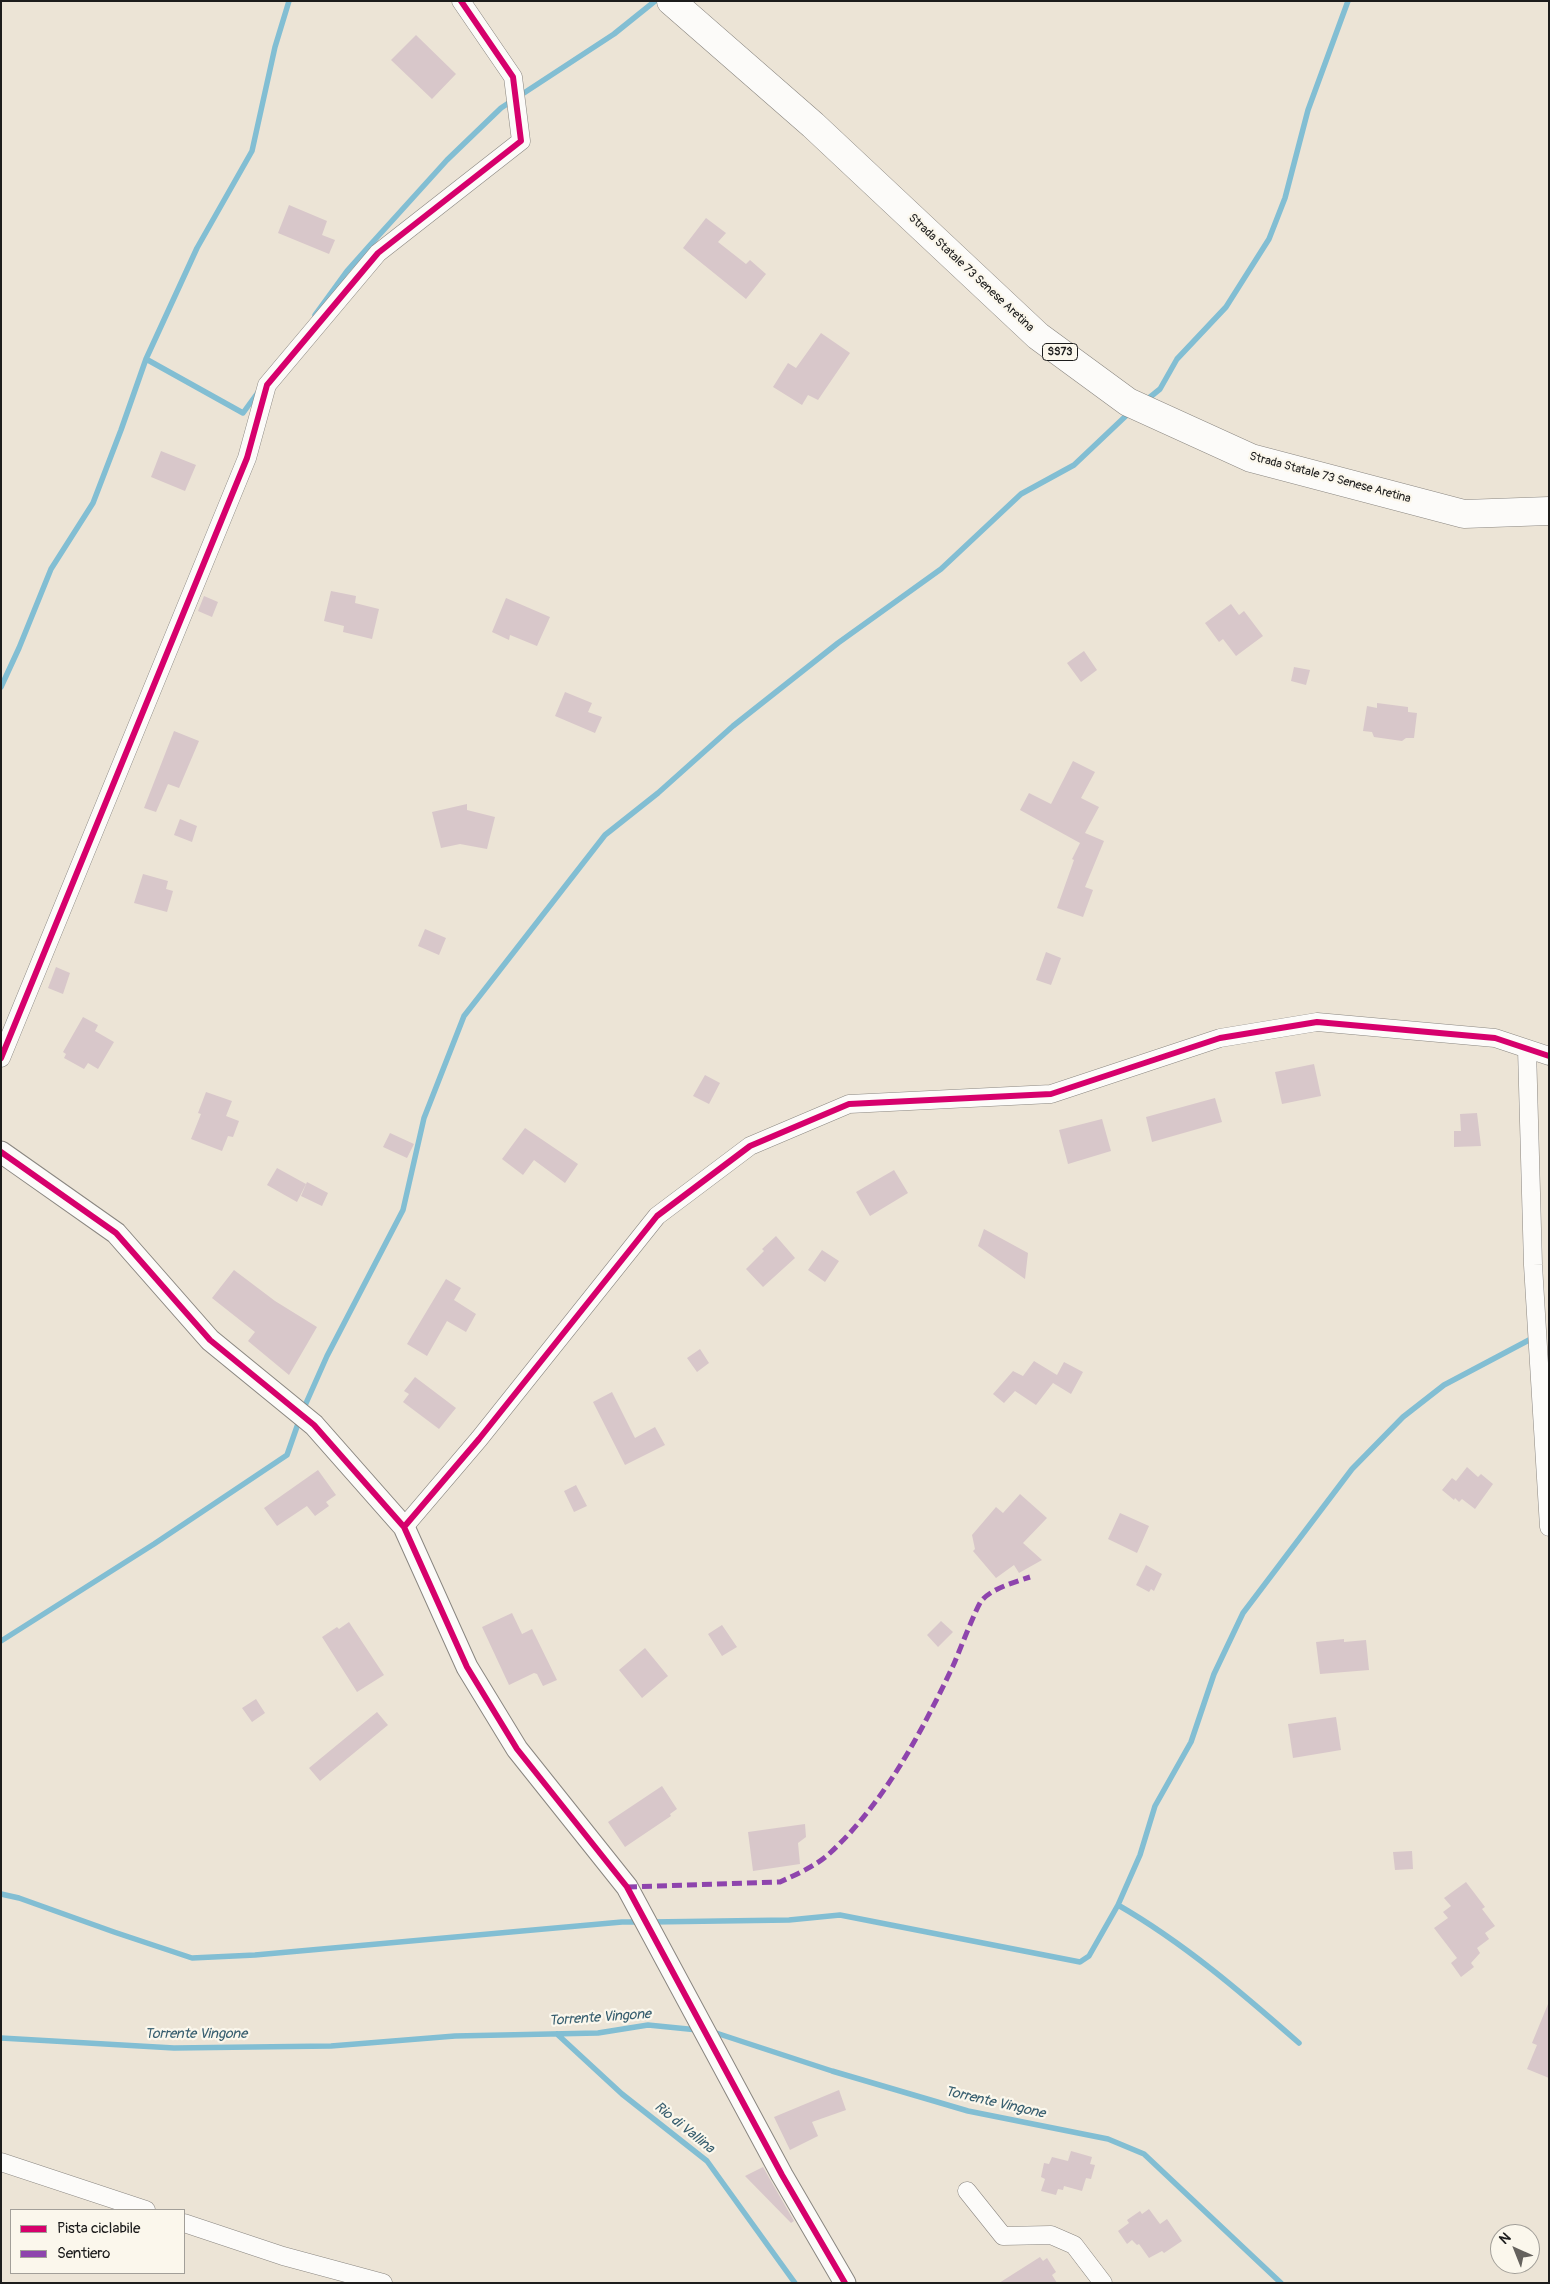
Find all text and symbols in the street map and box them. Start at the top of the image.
street label: Strada Statale 73 Senese Aretina [905,211,1037,335]
road number: SS73 [1042,344,1078,361]
street label: Strada Statale 73 Senese Aretina [1248,450,1412,506]
water label: Torrente Vingone [548,2006,652,2030]
water label: Torrente Vingone [145,2026,247,2042]
water label: Torrente Vingone [943,2083,1047,2123]
water label: Rio di Vallina [651,2099,717,2157]
legend [10,2209,185,2274]
text: Pista ciclabile [57,2219,140,2238]
north arrow [1490,2224,1540,2274]
text: N [1496,2229,1514,2248]
text: Sentiero [57,2244,110,2263]

